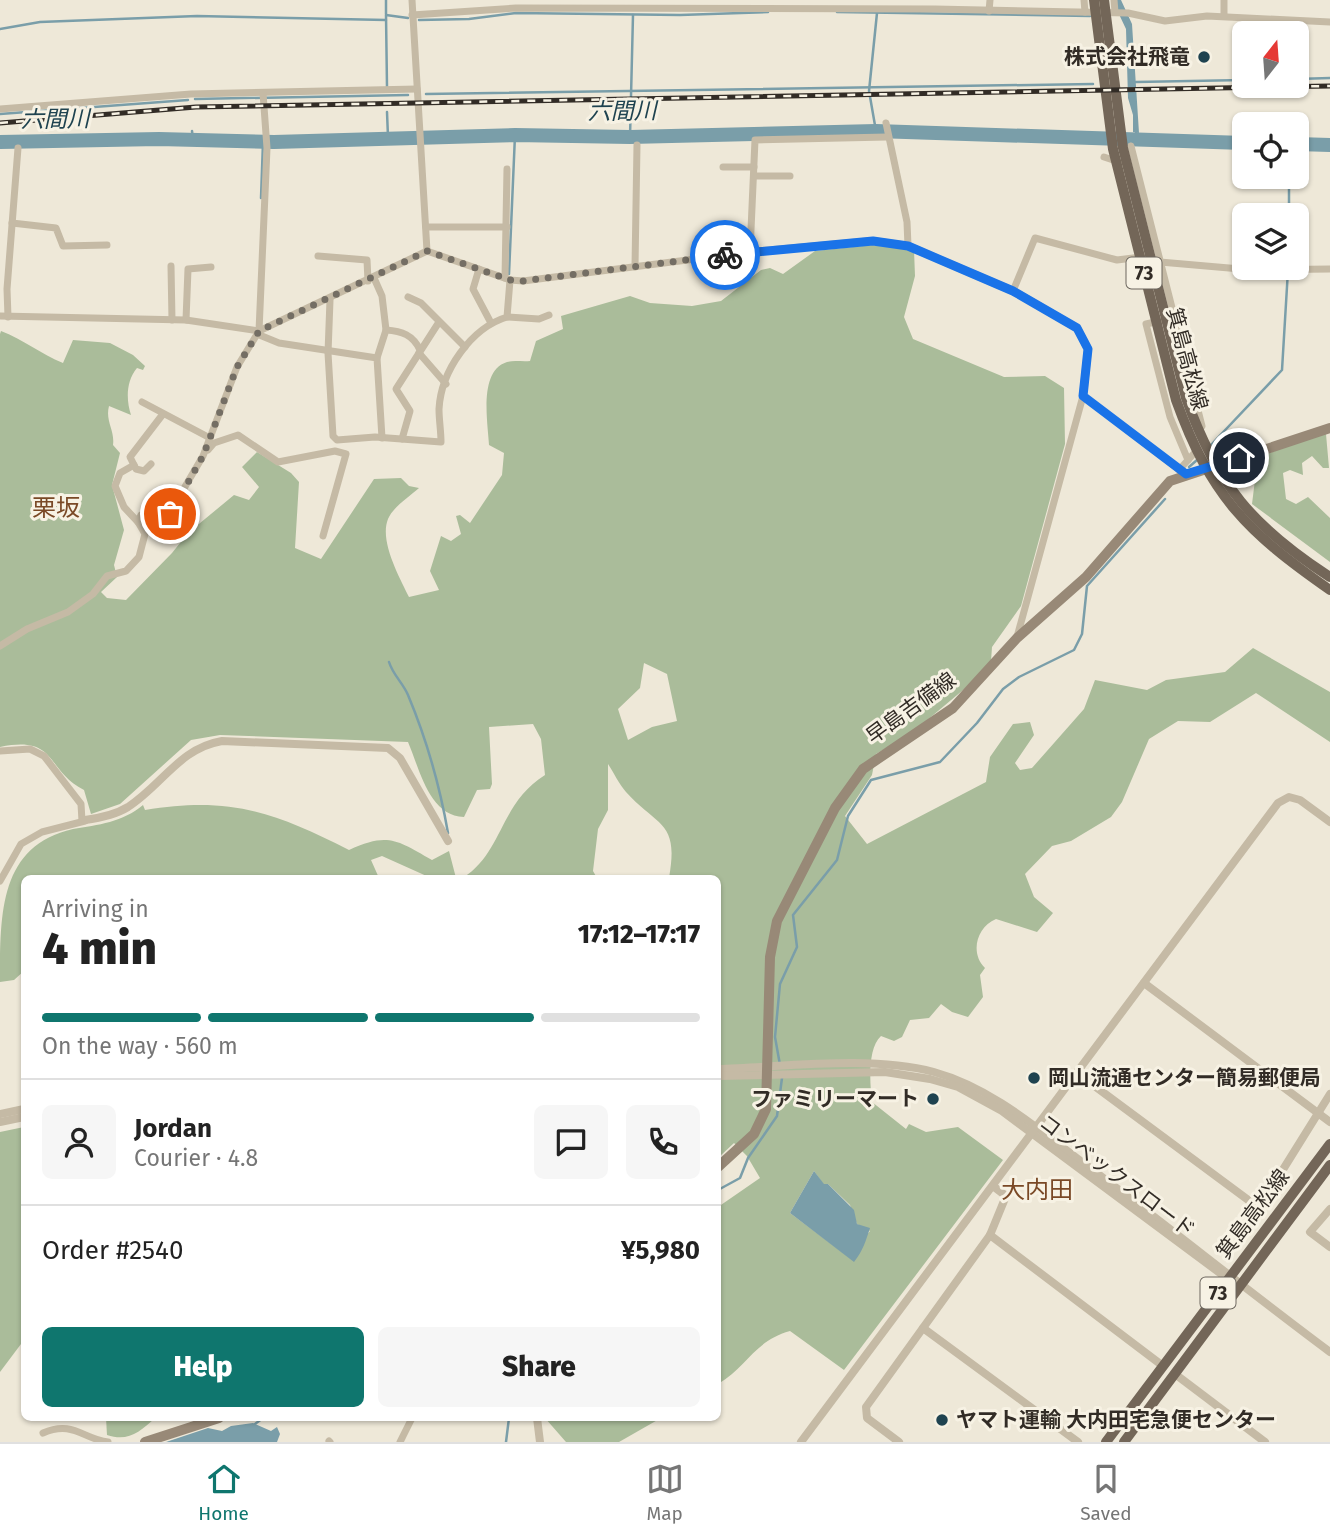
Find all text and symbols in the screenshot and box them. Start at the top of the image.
north arrow [1232,21,1309,98]
map controls [1232,21,1309,280]
place label: 株式会社飛竜 [1064,44,1190,70]
marker: 株式会社飛竜 [1196,49,1212,65]
water label: 六間川 [587,96,660,126]
water label: 六間川 [20,104,93,134]
button: locate [1232,112,1309,189]
button: layers [1232,203,1309,280]
courier [690,220,760,290]
icon: bike [706,236,744,274]
road number: 73 [1126,258,1162,288]
street label: 箕島高松線 [1161,305,1213,413]
pin [1209,428,1269,488]
icon: home [1220,439,1258,477]
pin [140,484,200,544]
district label: 栗坂 [32,494,80,522]
icon: bag [151,495,189,533]
street label: 早島吉備線 [861,667,961,749]
text: Arriving in [42,895,149,923]
text: 17:12–17:17 [578,919,700,950]
text: 4 min [42,921,157,976]
text: On the way · 560 m [42,1032,238,1060]
place label: 岡山流通センター簡易郵便局 [1048,1065,1321,1091]
marker: 岡山流通センター簡易郵便局 [1026,1070,1042,1086]
place label: ファミリーマート [751,1086,919,1112]
marker: ファミリーマート [925,1091,941,1107]
button: person [42,1105,116,1179]
button: chat [534,1105,608,1179]
button: phone [626,1105,700,1179]
street label: コンベックスロード [1034,1109,1200,1243]
text: Jordan [134,1113,212,1144]
text: Courier · 4.8 [134,1144,258,1172]
street label: 箕島高松線 [1211,1164,1295,1264]
district label: 大内田 [1001,1176,1073,1204]
text: Order #2540 [42,1235,183,1266]
text: ¥5,980 [621,1235,700,1266]
road number: 73 [1200,1278,1236,1308]
button: Help [42,1327,364,1407]
button: Share [378,1327,700,1407]
place label: ヤマト運輸 大内田宅急便センター [956,1407,1276,1433]
marker: ヤマト運輸 大内田宅急便センター [934,1412,950,1428]
tab: Home [198,1460,249,1525]
tab: Map [646,1460,684,1525]
tab: Saved [1080,1460,1132,1525]

